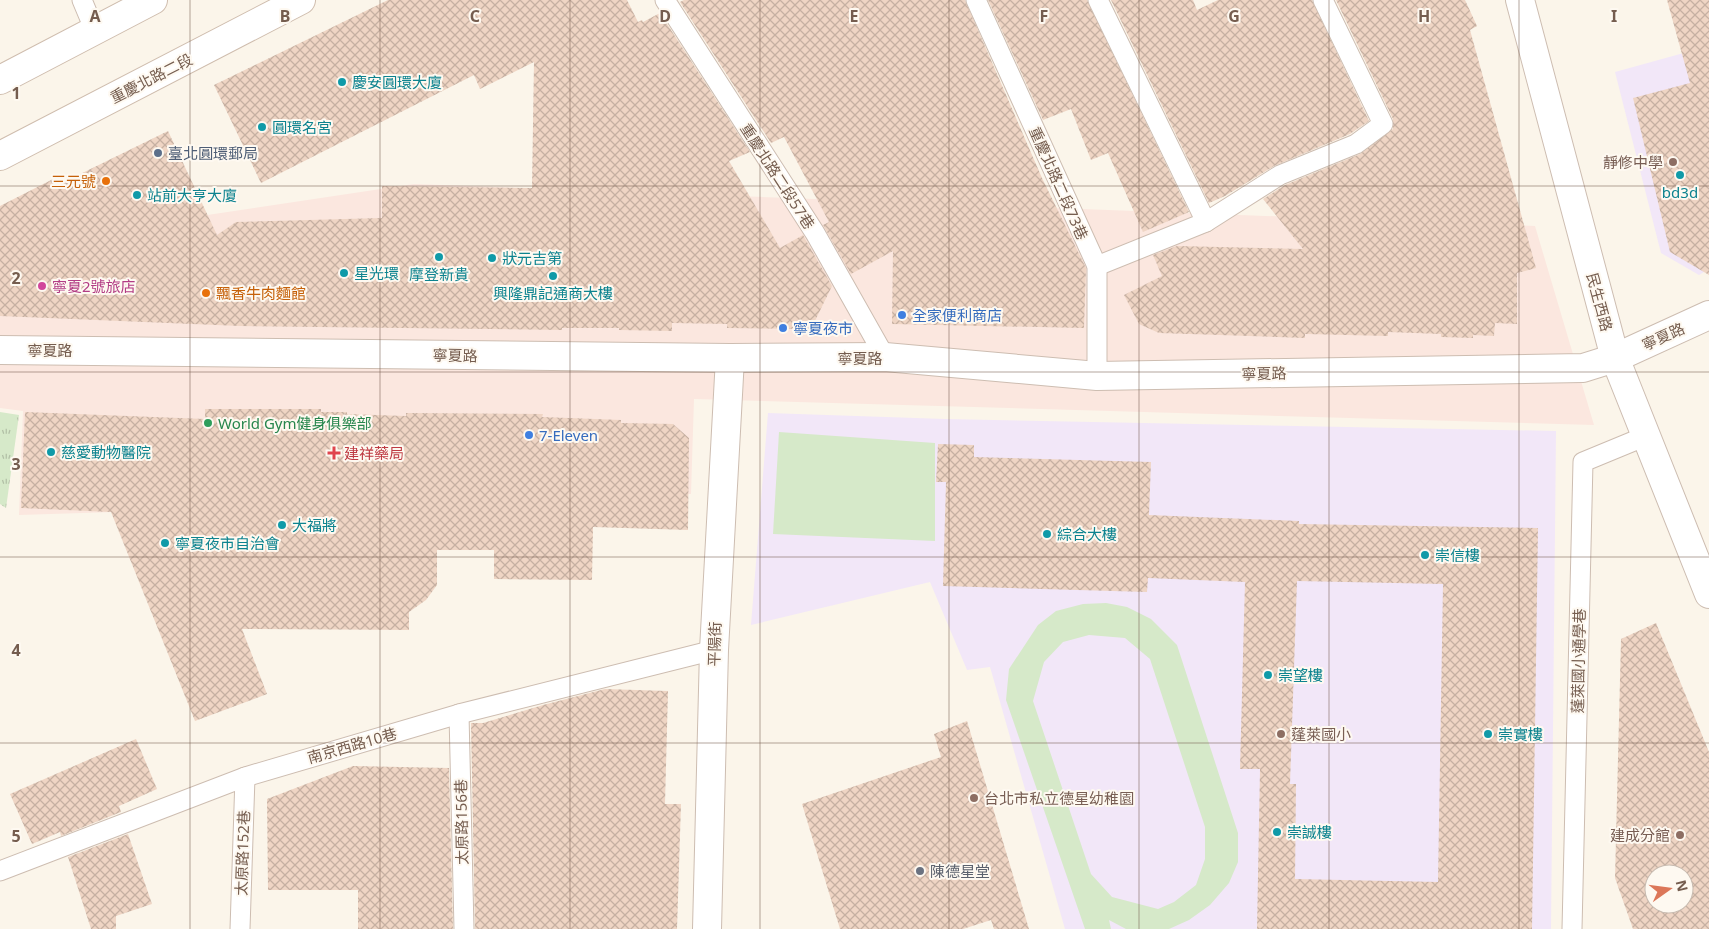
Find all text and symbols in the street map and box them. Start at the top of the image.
text: A [89,5,101,27]
text: B [280,5,290,27]
text: C [470,5,480,27]
text: D [659,5,671,27]
text: E [850,5,859,27]
text: F [1040,5,1048,27]
text: G [1228,5,1240,27]
text: H [1418,5,1430,27]
text: I [1611,5,1617,27]
street label: 重慶北路二段 [106,49,196,107]
place label: 慶安圓環大廈 [352,72,442,92]
marker: 慶安圓環大廈 [336,76,348,88]
text: 1 [11,82,21,104]
place label: 圓環名宮 [272,117,332,137]
street label: 重慶北路二段57巷 [736,119,820,233]
marker: 圓環名宮 [256,121,268,133]
street label: 重慶北路二段73巷 [1025,123,1093,243]
place label: 臺北圓環郵局 [168,143,258,163]
marker: 臺北圓環郵局 [152,147,164,159]
place label: 靜修中學 [1603,152,1663,172]
marker: 靜修中學 [1667,156,1679,168]
marker: bd3d [1674,169,1686,181]
place label: 三元號 [51,171,96,191]
marker: 三元號 [100,175,112,187]
place label: bd3d [1662,182,1698,202]
place label: 站前大亨大廈 [147,185,237,205]
marker: 站前大亨大廈 [131,189,143,201]
place label: 狀元吉第 [502,248,562,268]
marker: 摩登新貴 [433,251,445,263]
marker: 狀元吉第 [486,252,498,264]
place label: 星光環 [354,263,399,283]
place label: 摩登新貴 [409,264,469,284]
text: 2 [11,267,21,289]
marker: 星光環 [338,267,350,279]
marker: 興隆鼎記通商大樓 [547,270,559,282]
street label: 民生西路 [1583,270,1617,334]
place label: 寧夏2號旅店 [52,276,136,296]
marker: 寧夏2號旅店 [36,280,48,292]
place label: 飄香牛肉麵館 [216,283,306,303]
place label: 興隆鼎記通商大樓 [493,283,613,303]
marker: 飄香牛肉麵館 [200,287,212,299]
place label: 全家便利商店 [912,305,1002,325]
marker: 全家便利商店 [896,309,908,321]
place label: 寧夏夜市 [793,318,853,338]
street label: 寧夏路 [1638,318,1688,354]
marker: 寧夏夜市 [777,322,789,334]
street label: 寧夏路 [27,340,73,360]
street label: 寧夏路 [432,345,478,365]
street label: 寧夏路 [837,348,883,368]
street label: 寧夏路 [1241,363,1287,383]
place label: World Gym健身俱樂部 [218,413,372,433]
marker: World Gym健身俱樂部 [202,417,214,429]
place label: 7-Eleven [539,425,598,445]
marker: 7-Eleven [523,429,535,441]
place label: 慈愛動物醫院 [61,442,151,462]
place label: 建祥藥局 [344,443,404,463]
marker: 慈愛動物醫院 [45,446,57,458]
marker: 建祥藥局 [328,447,340,459]
text: 3 [11,453,21,475]
place label: 大福將 [292,515,337,535]
marker: 大福將 [276,519,288,531]
place label: 綜合大樓 [1057,524,1117,544]
marker: 綜合大樓 [1041,528,1053,540]
place label: 寧夏夜市自治會 [175,533,280,553]
marker: 寧夏夜市自治會 [159,537,171,549]
place label: 崇信樓 [1435,545,1480,565]
marker: 崇信樓 [1419,549,1431,561]
street label: 蓬萊國小通學巷 [1567,608,1589,714]
street label: 平陽街 [703,621,725,667]
text: 4 [11,639,21,661]
place label: 崇望樓 [1278,665,1323,685]
marker: 崇望樓 [1262,669,1274,681]
street label: 南京西路10巷 [305,723,399,767]
place label: 蓬萊國小 [1291,724,1351,744]
place label: 崇實樓 [1498,724,1543,744]
marker: 蓬萊國小 [1275,728,1287,740]
marker: 崇實樓 [1482,728,1494,740]
street label: 太原路156巷 [450,779,472,865]
place label: 台北市私立德星幼稚園 [984,788,1134,808]
marker: 台北市私立德星幼稚園 [968,792,980,804]
street label: 太原路152巷 [231,810,253,896]
place label: 崇誠樓 [1287,822,1332,842]
text: 5 [11,825,21,847]
place label: 建成分館 [1610,825,1670,845]
marker: 崇誠樓 [1271,826,1283,838]
marker: 建成分館 [1674,829,1686,841]
place label: 陳德星堂 [930,861,990,881]
north arrow [1644,864,1694,914]
marker: 陳德星堂 [914,865,926,877]
text: N [1672,878,1693,894]

